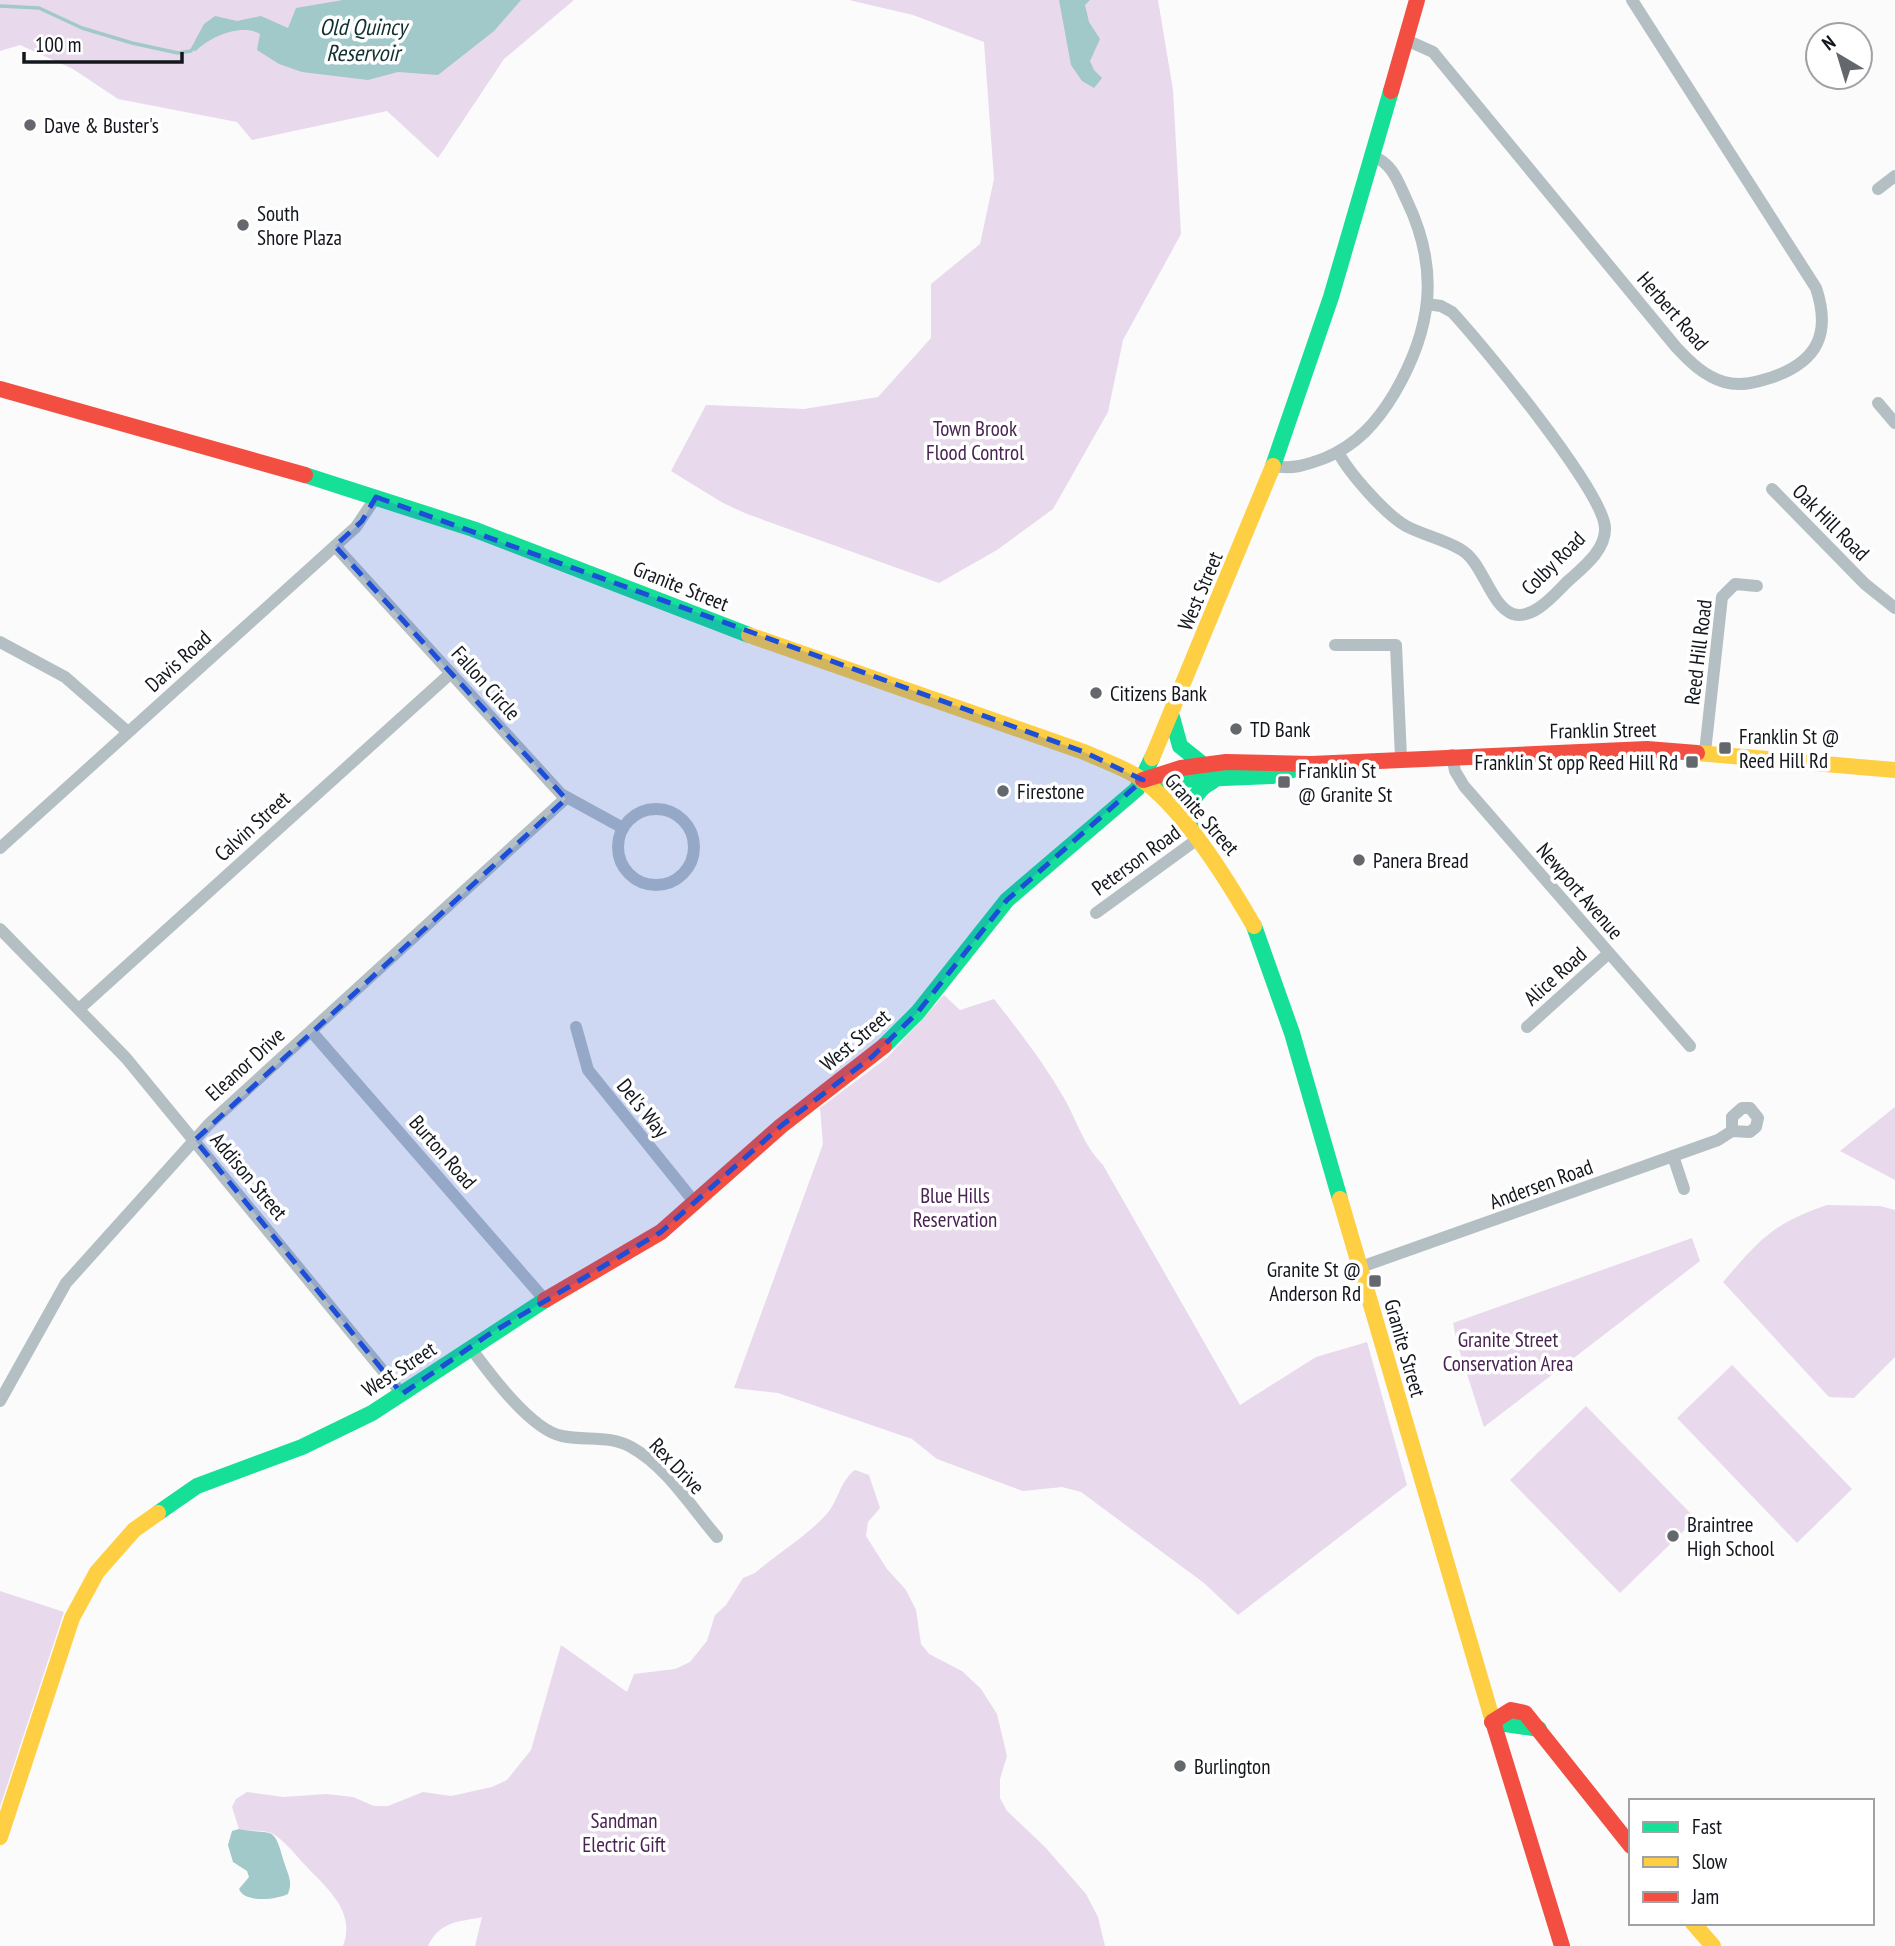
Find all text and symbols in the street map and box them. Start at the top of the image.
water label: Old Quincy Reservoir [319,12,410,67]
scale bar [24,21,182,65]
north arrow [1804,21,1874,91]
text: N [1817,30,1840,55]
text: 100 m [35,31,81,58]
place label: Dave & Buster's [44,112,159,139]
marker: Dave & Buster's [22,117,38,133]
place label: South Shore Plaza [257,200,342,251]
marker: South Shore Plaza [235,217,251,233]
street label: Herbert Road [1631,266,1715,356]
park label: Town Brook Flood Control [926,415,1024,466]
street label: Oak Hill Road [1787,478,1875,566]
street label: Colby Road [1515,525,1591,601]
street label: West Street [1171,547,1229,634]
street label: Granite Street [629,555,733,617]
street label: Reed Hill Road [1678,598,1718,706]
street label: Davis Road [139,624,217,698]
street label: Fallon Circle [446,640,526,726]
place label: Citizens Bank [1110,680,1207,707]
marker: Citizens Bank [1088,685,1104,701]
place label: TD Bank [1250,716,1311,743]
street label: Franklin Street [1549,716,1657,744]
marker: TD Bank [1228,721,1244,737]
place label: Franklin St @ Reed Hill Rd [1739,723,1840,774]
marker: Franklin St @ Reed Hill Rd [1717,740,1733,756]
place label: Franklin St opp Reed Hill Rd [1474,749,1678,776]
marker: Franklin St opp Reed Hill Rd [1684,754,1700,770]
place label: Franklin St @ Granite St [1298,757,1392,808]
street label: Granite Street [1159,767,1245,861]
marker: Franklin St @ Granite St [1276,774,1292,790]
place label: Firestone [1017,778,1084,805]
marker: Firestone [995,783,1011,799]
street label: Calvin Street [209,785,296,867]
street label: Peterson Road [1086,819,1186,901]
street label: Newport Avenue [1531,837,1629,945]
place label: Panera Bread [1373,847,1469,874]
marker: Panera Bread [1351,852,1367,868]
street label: Alice Road [1518,941,1592,1011]
street label: West Street [815,1003,896,1077]
street label: Eleanor Drive [200,1021,290,1107]
street label: Del's Way [611,1073,675,1143]
street label: Burton Road [403,1109,483,1195]
street label: Addison Street [205,1127,294,1225]
street label: Andersen Road [1486,1153,1596,1215]
park label: Blue Hills Reservation [913,1182,997,1233]
place label: Granite St @ Anderson Rd [1267,1256,1361,1307]
marker: Granite St @ Anderson Rd [1367,1273,1383,1289]
street label: Granite Street [1378,1296,1432,1400]
park label: Granite Street Conservation Area [1443,1326,1573,1377]
street label: West Street [357,1335,441,1403]
street label: Rex Drive [644,1432,710,1500]
place label: Braintree High School [1687,1511,1774,1562]
marker: Braintree High School [1665,1528,1681,1544]
place label: Burlington [1194,1753,1270,1780]
marker: Burlington [1172,1758,1188,1774]
legend [1629,1799,1874,1925]
park label: Sandman Electric Gift [582,1807,666,1858]
text: Fast [1692,1813,1722,1840]
text: Slow [1692,1848,1728,1875]
text: Jam [1691,1883,1719,1910]

